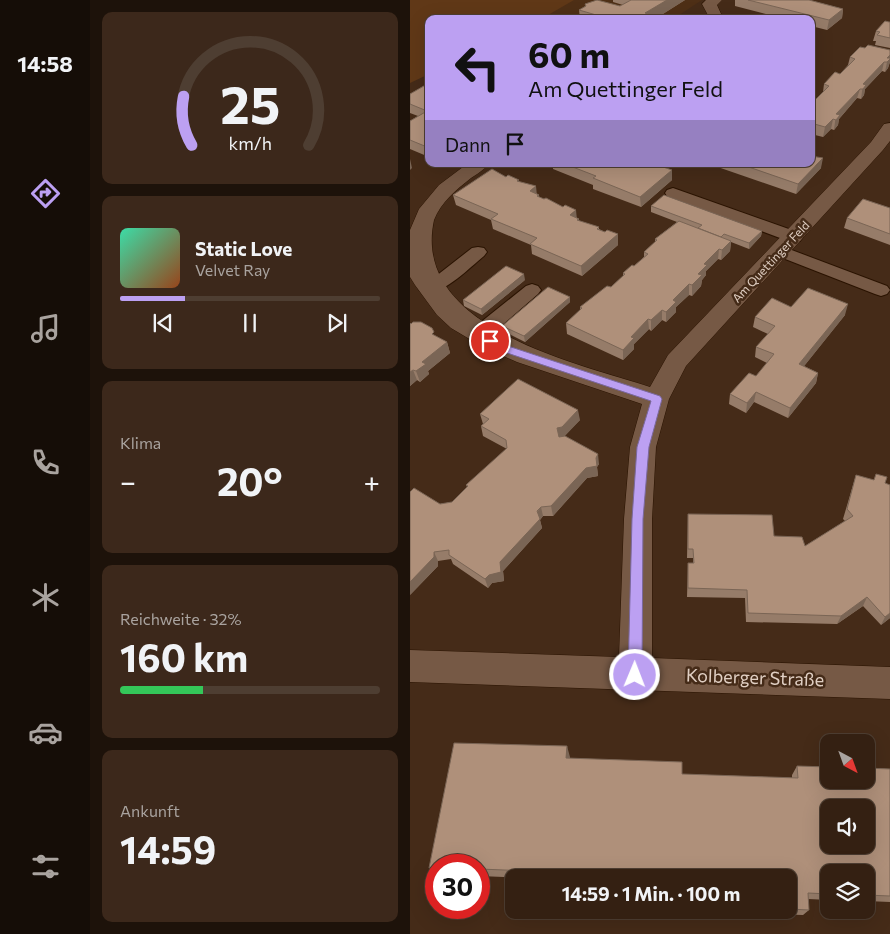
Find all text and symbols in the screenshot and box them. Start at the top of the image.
text: 60 m [528,32,610,75]
icon: left [445,35,510,100]
text: 14:58 [17,50,73,77]
text: 25 [220,71,280,135]
text: Am Quettinger Feld [528,75,723,102]
icon: arrive [501,130,529,158]
text: km/h [228,132,272,154]
text: Dann [445,133,491,156]
icon: directions [28,176,63,211]
street label: Am Quettinger Feld [729,218,812,305]
text: Static Love [195,237,292,260]
text: Velvet Ray [195,260,270,279]
icon: previous [149,309,177,337]
icon: pause [236,309,264,337]
icon: next [323,309,351,337]
icon: music [28,311,63,346]
pin [469,320,511,362]
icon: arrive [476,327,504,355]
text: Klima [120,433,161,452]
icon: phone [28,445,63,480]
text: 20° [217,457,283,504]
text: − [120,464,136,498]
text: + [364,464,380,498]
icon: climate [28,580,63,615]
text: Reichweite · 32% [120,609,242,628]
text: 160 km [120,633,248,680]
position arrow [608,648,660,700]
street label: Kolberger Straße [685,664,825,690]
icon: car [28,715,63,750]
north arrow [820,734,875,789]
map controls [820,734,875,919]
button: sound [820,799,875,854]
text: Ankunft [120,801,180,820]
text: 14:59 [120,825,216,872]
icon: filters [28,849,63,884]
speed limit sign: 30 [425,854,490,919]
button: layers [820,864,875,919]
text: 14:59 · 1 Min. · 100 m [562,882,740,905]

